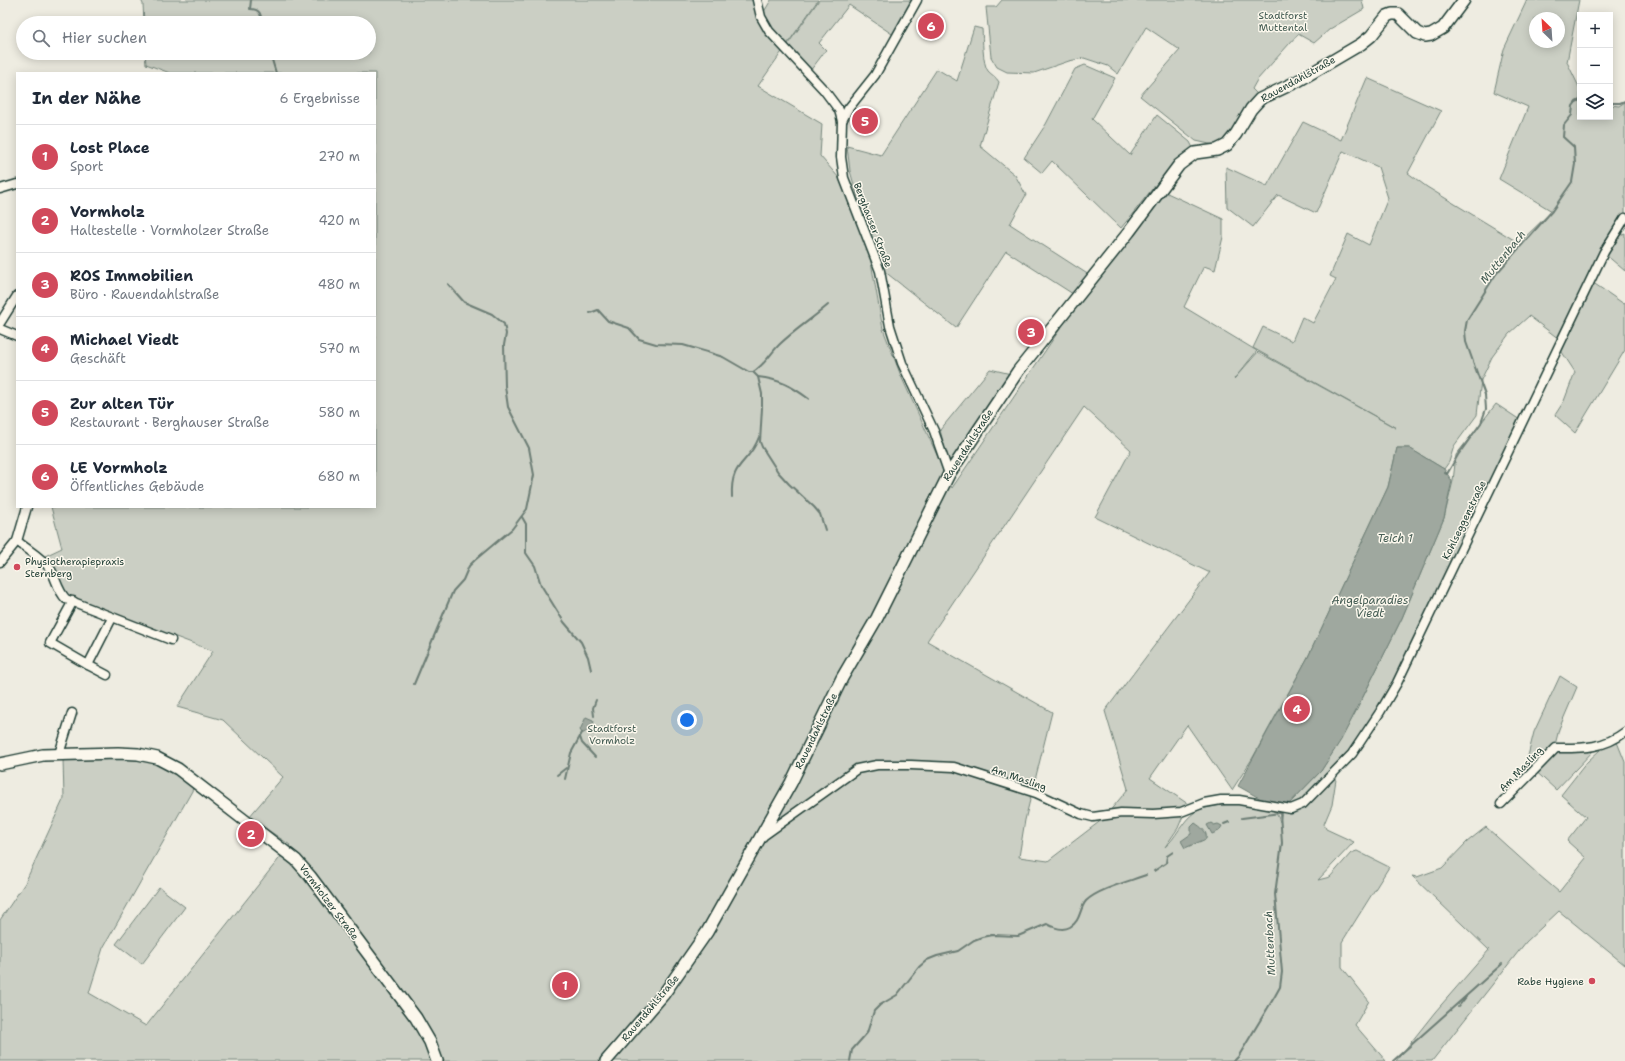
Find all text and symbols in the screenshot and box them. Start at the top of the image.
park label: Stadtforst Muttental [1259,9,1307,34]
pin: 6 [918,11,944,41]
north arrow [1529,12,1565,48]
map controls [1577,12,1613,120]
button: + [1577,12,1613,48]
search box [16,16,376,60]
icon: search [30,27,52,49]
text: Hier suchen [62,28,147,48]
button: − [1577,48,1613,84]
street label: Rauendahlstraße [1258,53,1338,105]
button: layers [1577,84,1613,120]
text: In der Nähe [32,87,141,109]
text: 6 Ergebnisse [280,90,360,107]
pin: 5 [852,106,878,136]
text: Lost Place [70,138,150,158]
text: 1 [42,148,48,165]
text: 270 m [318,148,360,165]
text: Sport [70,158,103,175]
street label: Berghauser Straße [851,181,895,270]
text: Vormholz [70,202,145,222]
text: 2 [40,212,50,229]
text: 420 m [318,212,360,229]
text: Haltestelle · Vormholzer Straße [70,222,269,239]
water label: Muttenbach [1477,227,1529,287]
text: ROS Immobilien [70,266,193,286]
text: 3 [40,276,50,293]
text: 480 m [318,276,360,293]
text: Büro · Rauendahlstraße [70,286,219,303]
pin: 3 [1018,317,1044,347]
text: Michael Viedt [70,330,179,350]
text: 4 [40,340,50,357]
text: 570 m [319,340,360,357]
text: Geschäft [70,350,126,367]
text: Zur alten Tür [70,394,174,414]
text: 5 [41,404,49,421]
text: 580 m [319,404,360,421]
street label: Rauendahlstraße [940,406,996,484]
text: Restaurant · Berghauser Straße [70,414,269,431]
text: LE Vormholz [70,458,168,478]
text: 6 [40,468,50,485]
text: 680 m [318,468,360,485]
text: Öffentliches Gebäude [70,478,204,495]
street label: Kohlseggenstraße [1439,478,1489,562]
water label: Teich 1 [1377,531,1413,546]
place label: Physiotherapiepraxis Sternberg [25,555,124,580]
marker: Physiotherapiepraxis Sternberg [12,562,22,572]
water label: Angelparadies Viedt [1332,593,1408,621]
street label: Rauendahlstraße [792,690,840,771]
pin: 4 [1284,694,1310,724]
your location [677,710,697,730]
park label: Stadtforst Vormholz [588,722,636,747]
street label: Am Masling [1496,744,1546,794]
street label: Am Masling [990,762,1048,794]
pin: 2 [238,819,264,849]
street label: Vormholzer Straße [296,862,362,943]
water label: Muttenbach [1261,910,1279,976]
pin: 1 [552,970,578,1000]
street label: Rauendahlstraße [618,972,682,1044]
place label: Rabe Hygiene [1517,975,1584,988]
marker: Rabe Hygiene [1587,976,1597,986]

